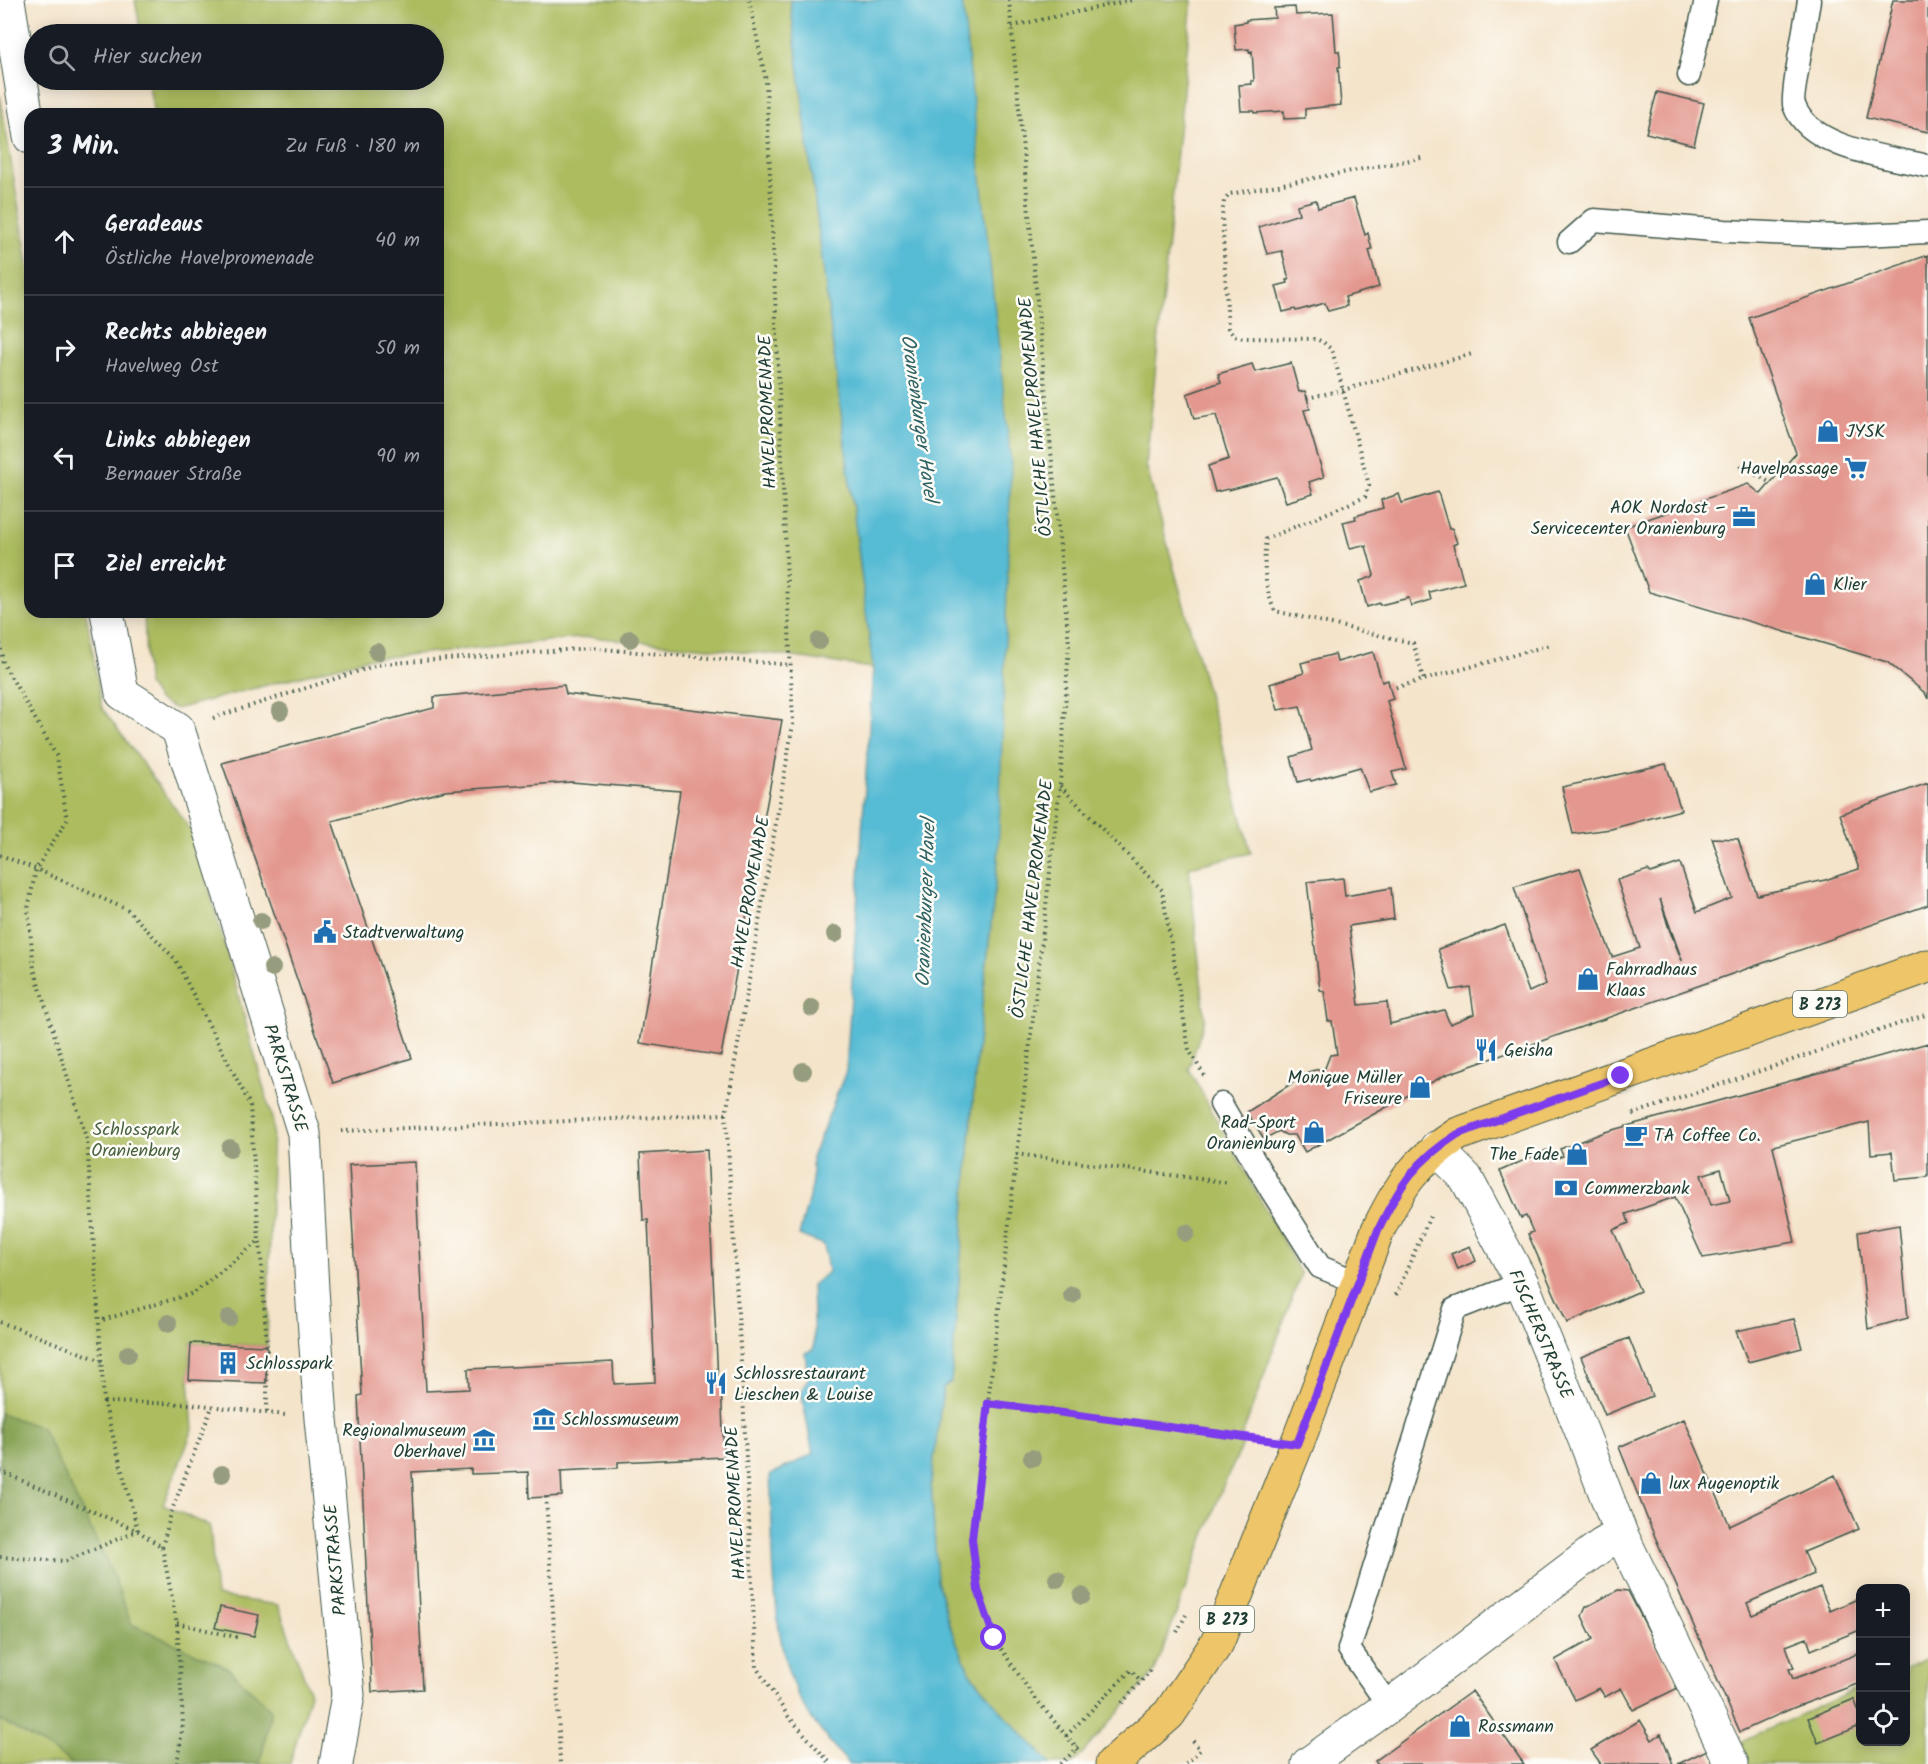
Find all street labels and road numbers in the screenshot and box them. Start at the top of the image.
street label: ÖSTLICHE HAVELPROMENADE [1012,295,1061,538]
street label: HAVELPROMENADE [751,334,786,490]
street label: ÖSTLICHE HAVELPROMENADE [1004,778,1063,1020]
street label: HAVELPROMENADE [724,813,779,971]
road number: B 273 [1793,991,1847,1017]
street label: PARKSTRASSE [254,1021,315,1137]
street label: FISCHERSTRASSE [1499,1265,1580,1405]
street label: HAVELPROMENADE [718,1425,755,1581]
street label: PARKSTRASSE [317,1502,356,1617]
road number: B 273 [1200,1606,1254,1632]

